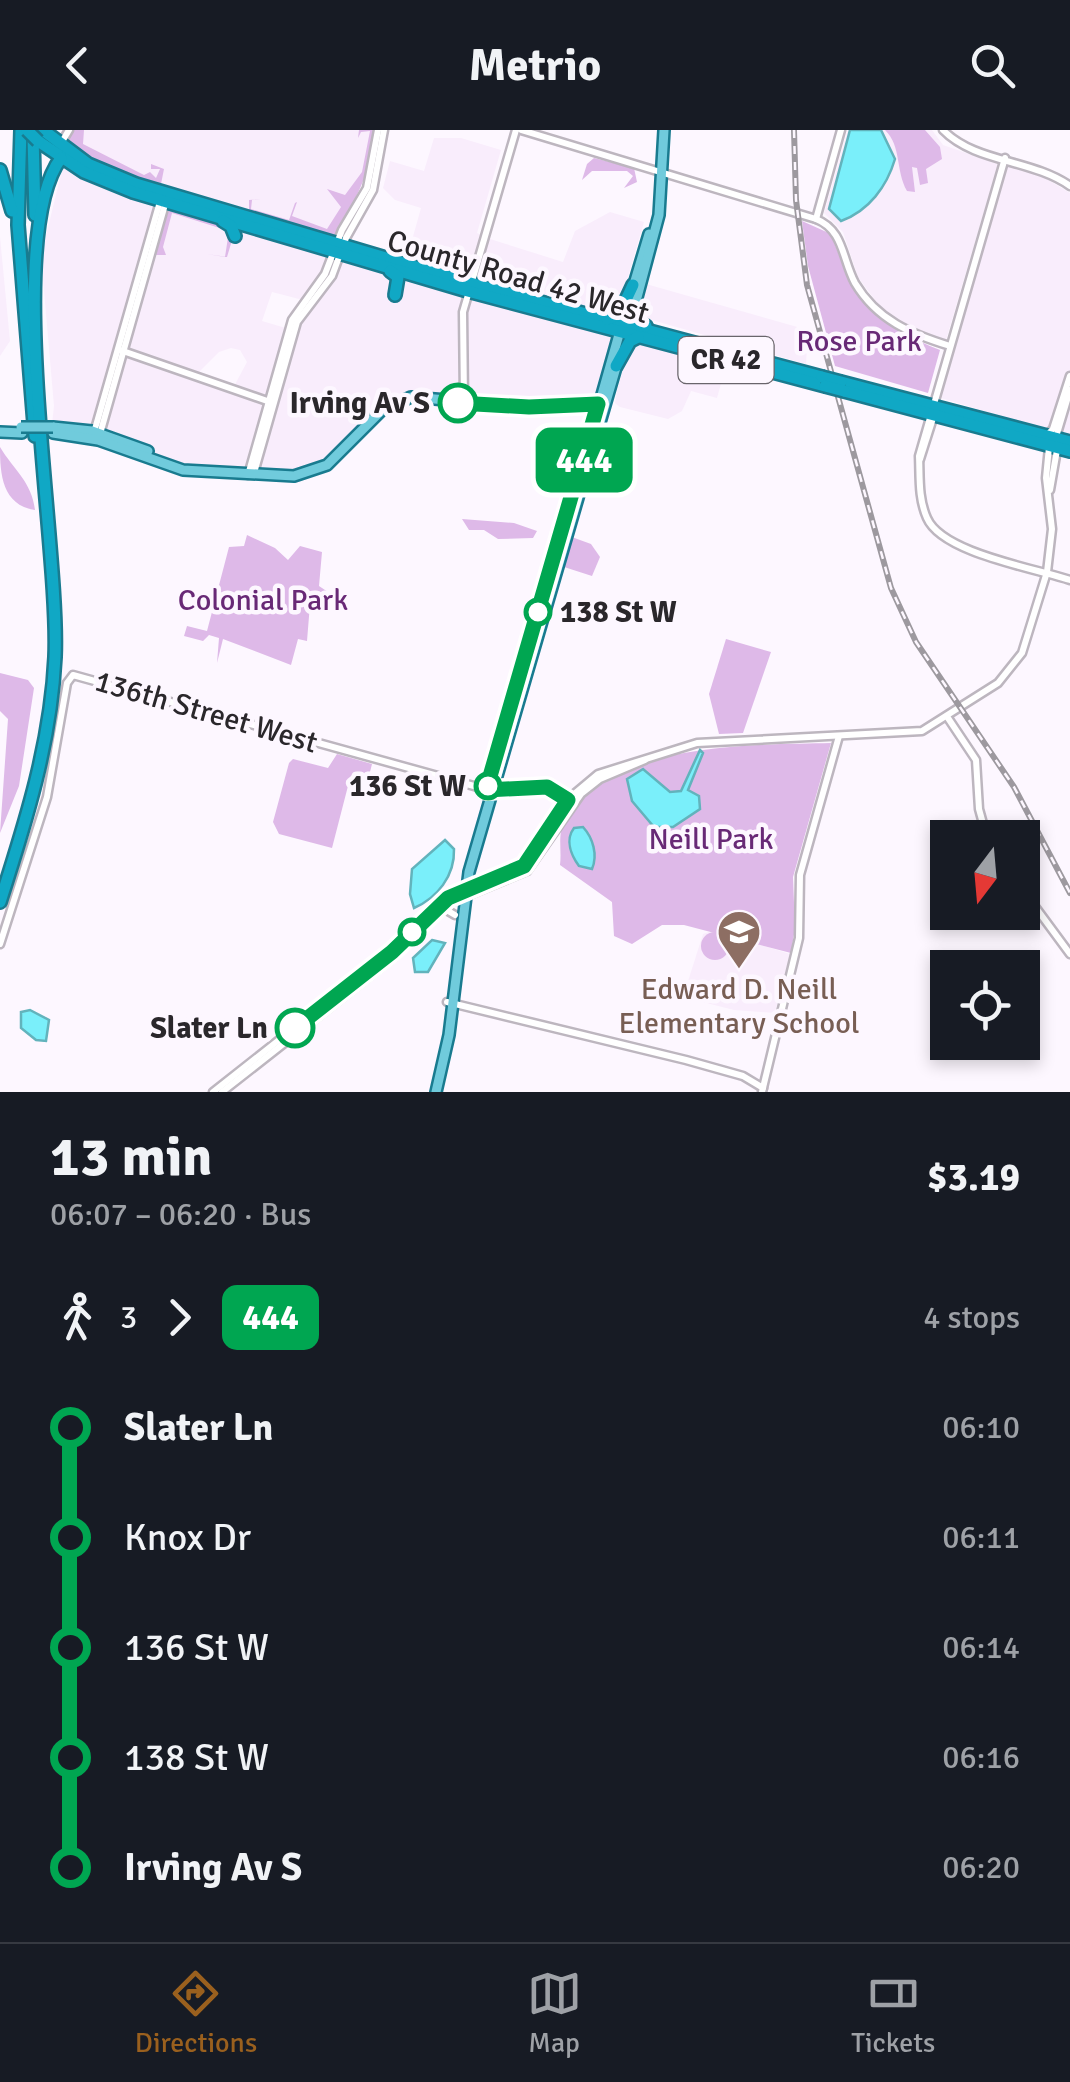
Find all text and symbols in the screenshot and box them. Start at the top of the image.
icon: back [50,38,105,93]
text: Metrio [469,38,601,93]
icon: search [965,38,1020,93]
street label: County Road 42 West [383,222,653,332]
park label: Rose Park [796,323,922,360]
road number: CR 42 [678,337,774,383]
marker: Irving Av S [439,384,477,422]
place label: Irving Av S [289,385,430,422]
line badge: 444 [526,428,642,492]
text: 444 [556,439,612,482]
park label: Colonial Park [178,582,348,619]
place label: 138 St W [560,594,677,631]
marker: 138 St W [525,599,551,625]
street label: 136th Street West [90,663,322,761]
place label: 136 St W [349,768,466,805]
marker: 136 St W [475,773,501,799]
north arrow [930,820,1040,930]
map controls [930,820,1040,1060]
park label: Neill Park [648,821,774,858]
school or university icon: Edward D. Neill Elementary School [716,909,762,970]
unlabelled marker [399,919,425,945]
button: locate [930,950,1040,1060]
place label: Edward D. Neill Elementary School [618,971,860,1042]
marker: Slater Ln [276,1009,314,1047]
place label: Slater Ln [150,1010,268,1047]
text: 13 min [50,1123,212,1191]
text: $3.19 [927,1154,1020,1201]
text: 06:07 – 06:20 · Bus [50,1195,311,1234]
icon: walk [50,1290,105,1345]
icon: forward [152,1290,207,1345]
text: 444 [242,1296,299,1339]
text: 3 [120,1298,137,1337]
text: 4 stops [923,1298,1020,1337]
text: Slater Ln [124,1404,273,1451]
text: 06:10 [942,1408,1020,1447]
text: Knox Dr [124,1514,251,1561]
text: 06:11 [942,1518,1020,1557]
text: 136 St W [124,1624,269,1671]
text: 06:14 [942,1628,1020,1667]
text: 138 St W [124,1734,269,1781]
text: 06:16 [942,1738,1020,1777]
text: Irving Av S [124,1844,302,1891]
text: 06:20 [942,1848,1020,1887]
tab: Directions [135,1966,257,2060]
tab: Map [527,1966,582,2060]
tab: Tickets [851,1966,935,2060]

